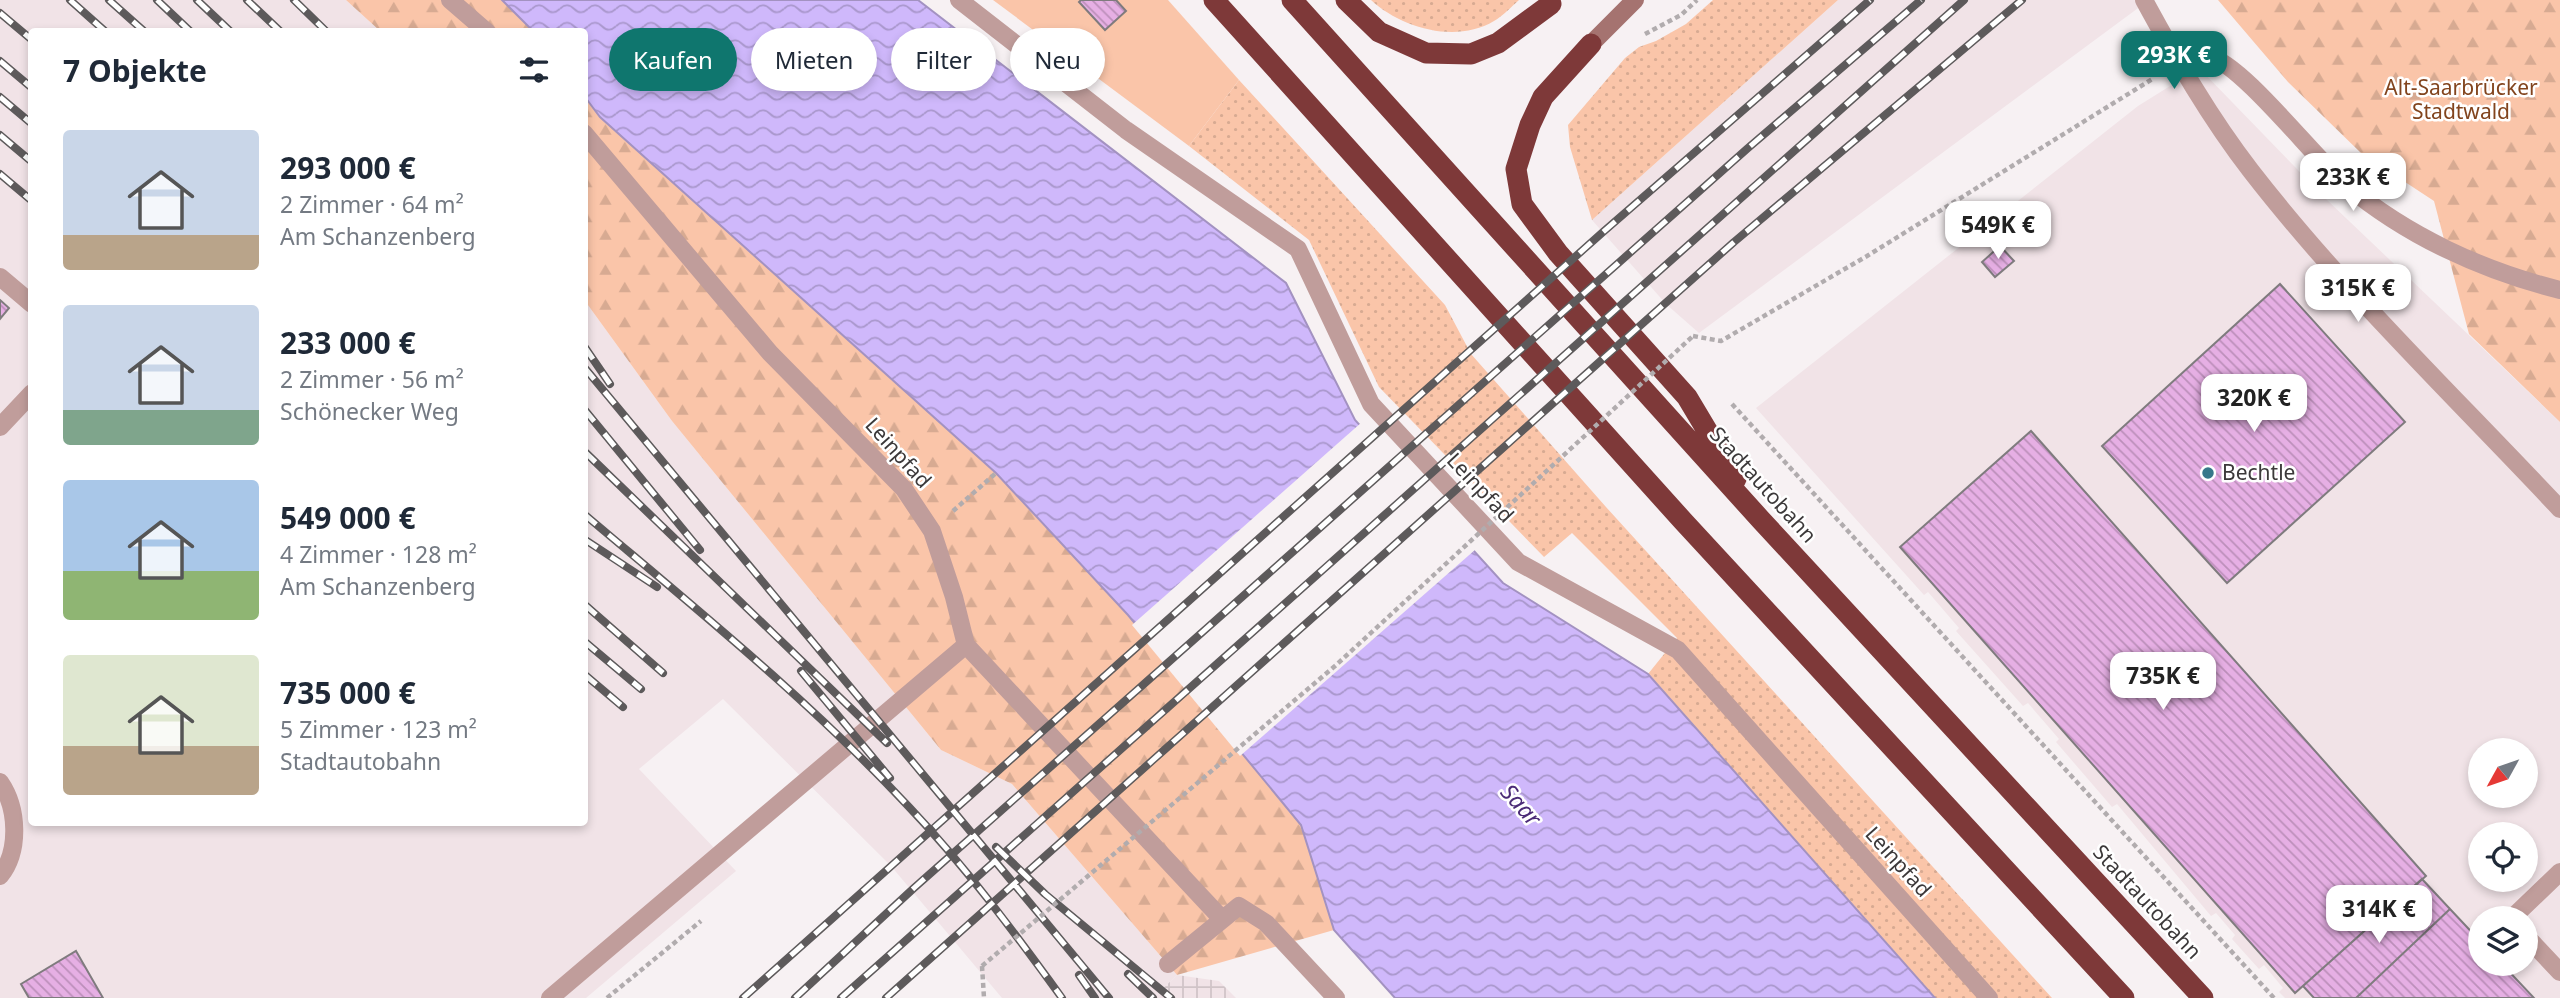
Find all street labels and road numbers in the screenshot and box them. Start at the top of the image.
street label: Leinpfad [860,411,938,494]
street label: Stadtautobahn [1704,420,1823,548]
street label: Leinpfad [1441,446,1520,528]
street label: Leinpfad [1860,820,1938,903]
street label: Stadtautobahn [2087,838,2208,965]

